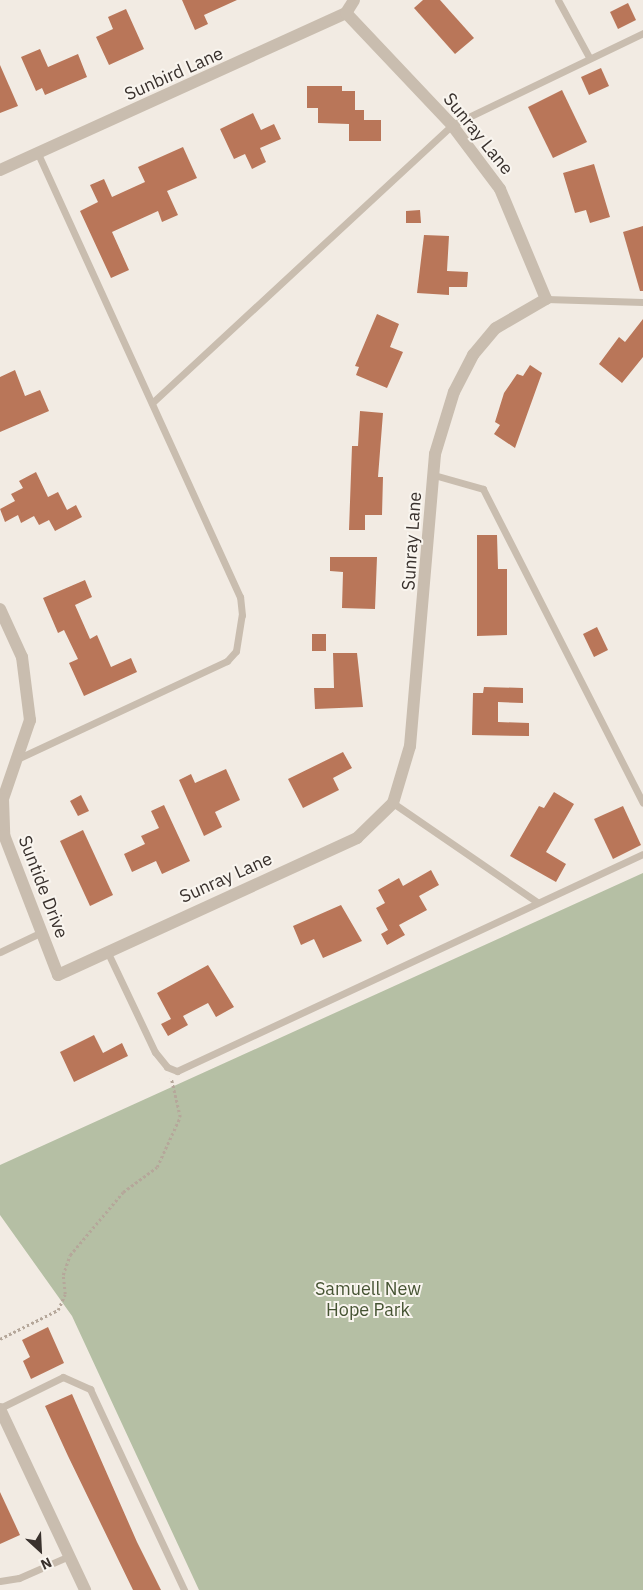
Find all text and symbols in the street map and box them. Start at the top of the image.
street label: Sunbird Lane [121,43,227,105]
street label: Sunray Lane [438,89,518,179]
street label: Sunray Lane [398,491,426,591]
street label: Suntide Drive [14,833,72,941]
street label: Sunray Lane [176,848,276,908]
park label: Samuell New Hope Park [315,1279,421,1322]
north arrow [15,1525,65,1575]
text: N [38,1553,55,1574]

